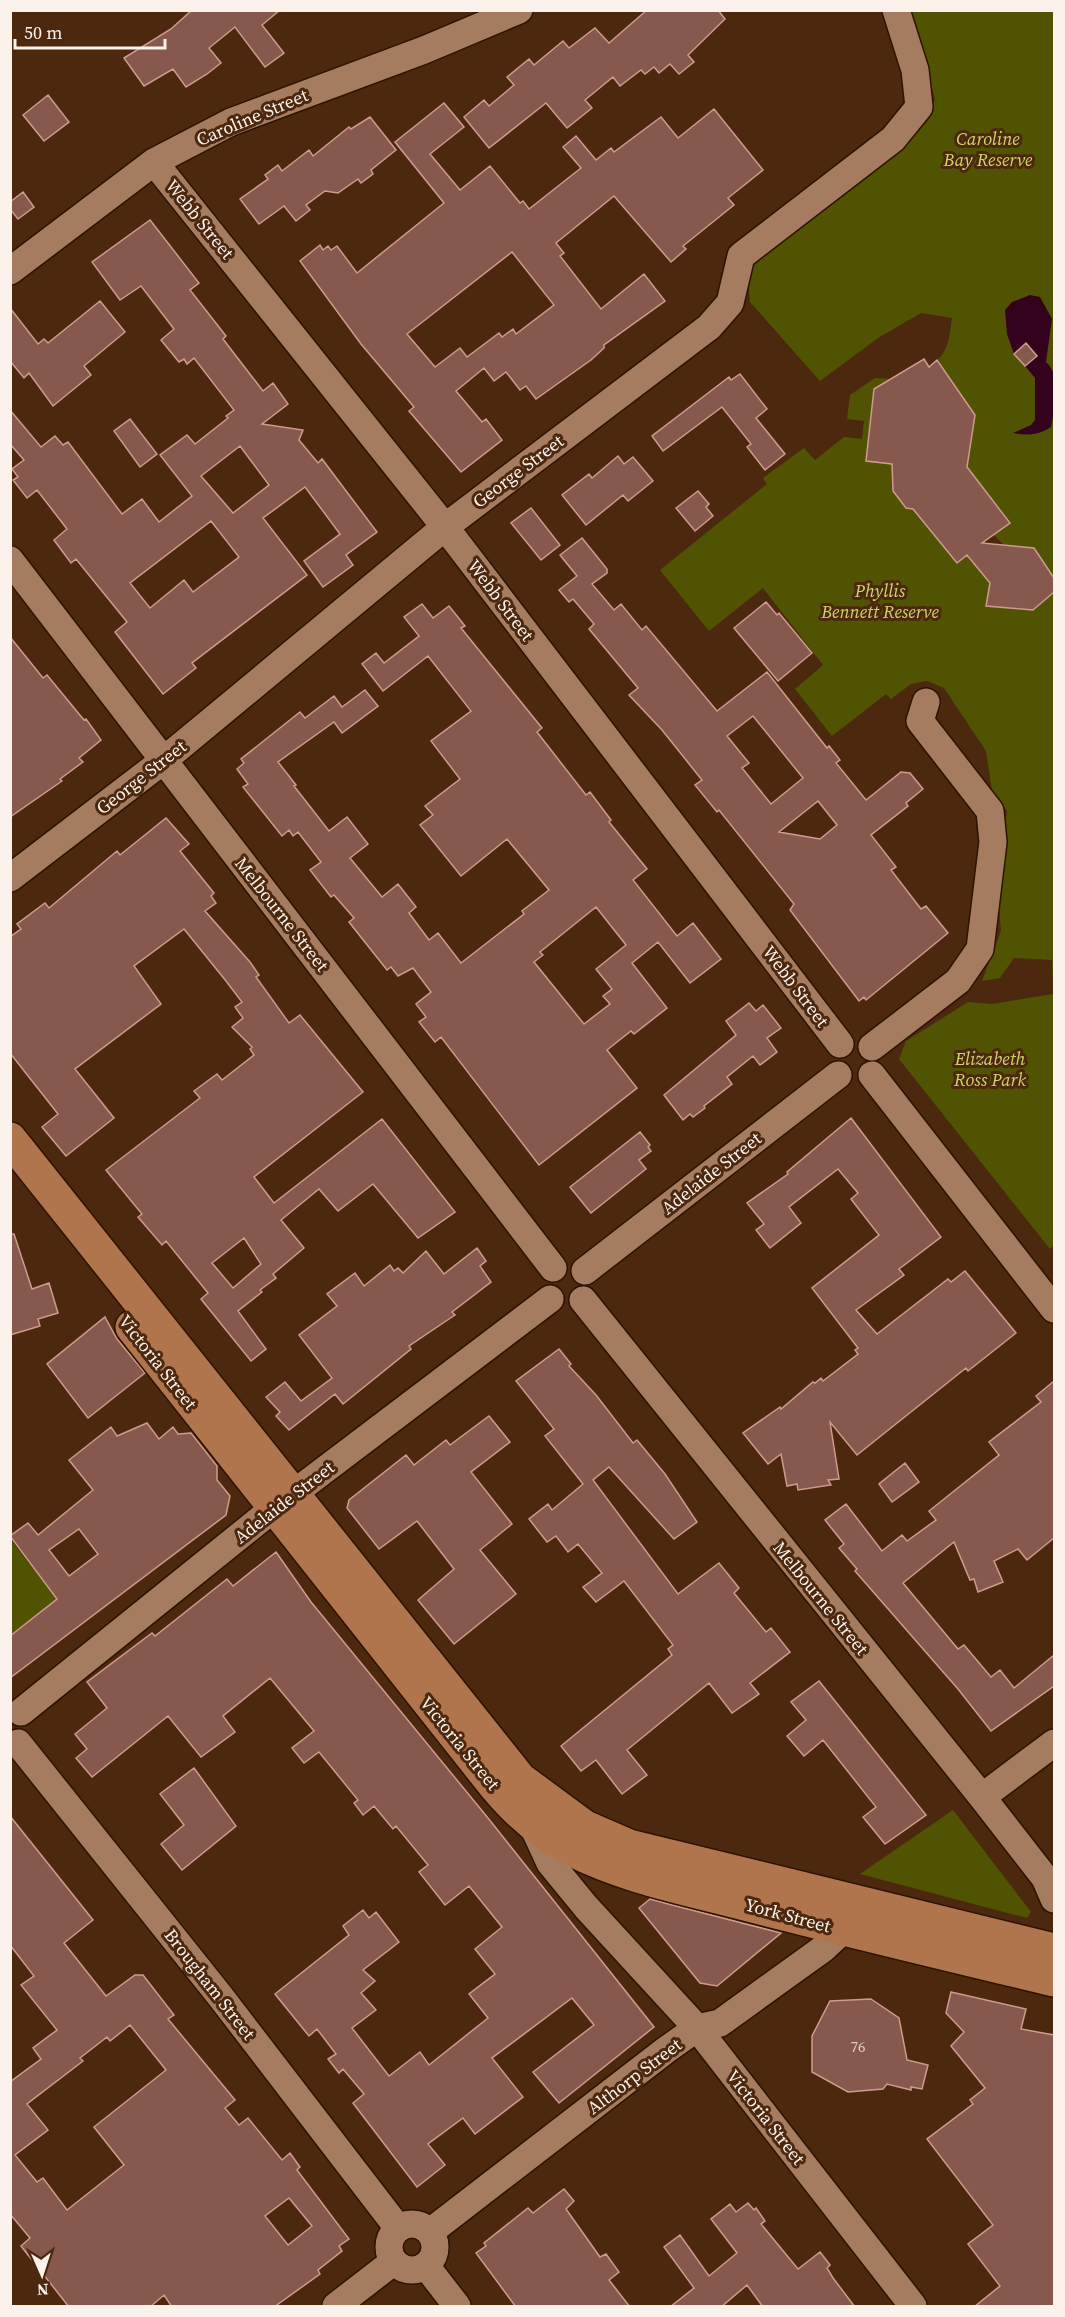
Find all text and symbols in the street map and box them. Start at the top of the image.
scale bar [15,12,165,50]
text: 50 m [24,20,62,45]
street label: Caroline Street [192,82,312,152]
park label: Caroline Bay Reserve [943,126,1033,172]
street label: Webb Street [160,174,240,264]
street label: George Street [467,428,569,513]
street label: Webb Street [462,554,540,646]
park label: Phyllis Bennett Reserve [820,578,939,624]
street label: George Street [91,734,191,820]
street label: Melbourne Street [229,851,335,977]
street label: Webb Street [757,940,835,1032]
park label: Elizabeth Ross Park [953,1046,1026,1092]
street label: Adelaide Street [656,1126,766,1220]
street label: Victoria Street [113,1309,203,1415]
street label: Adelaide Street [229,1455,339,1549]
street label: Melbourne Street [767,1536,875,1660]
street label: Victoria Street [414,1691,506,1795]
street label: York Street [742,1892,834,1938]
street label: Brougham Street [159,1923,261,2045]
street label: Althorp Street [581,2032,687,2120]
house number: 76 [850,2036,866,2057]
street label: Victoria Street [721,2064,811,2170]
north arrow [12,2245,72,2305]
text: N [36,2279,49,2301]

